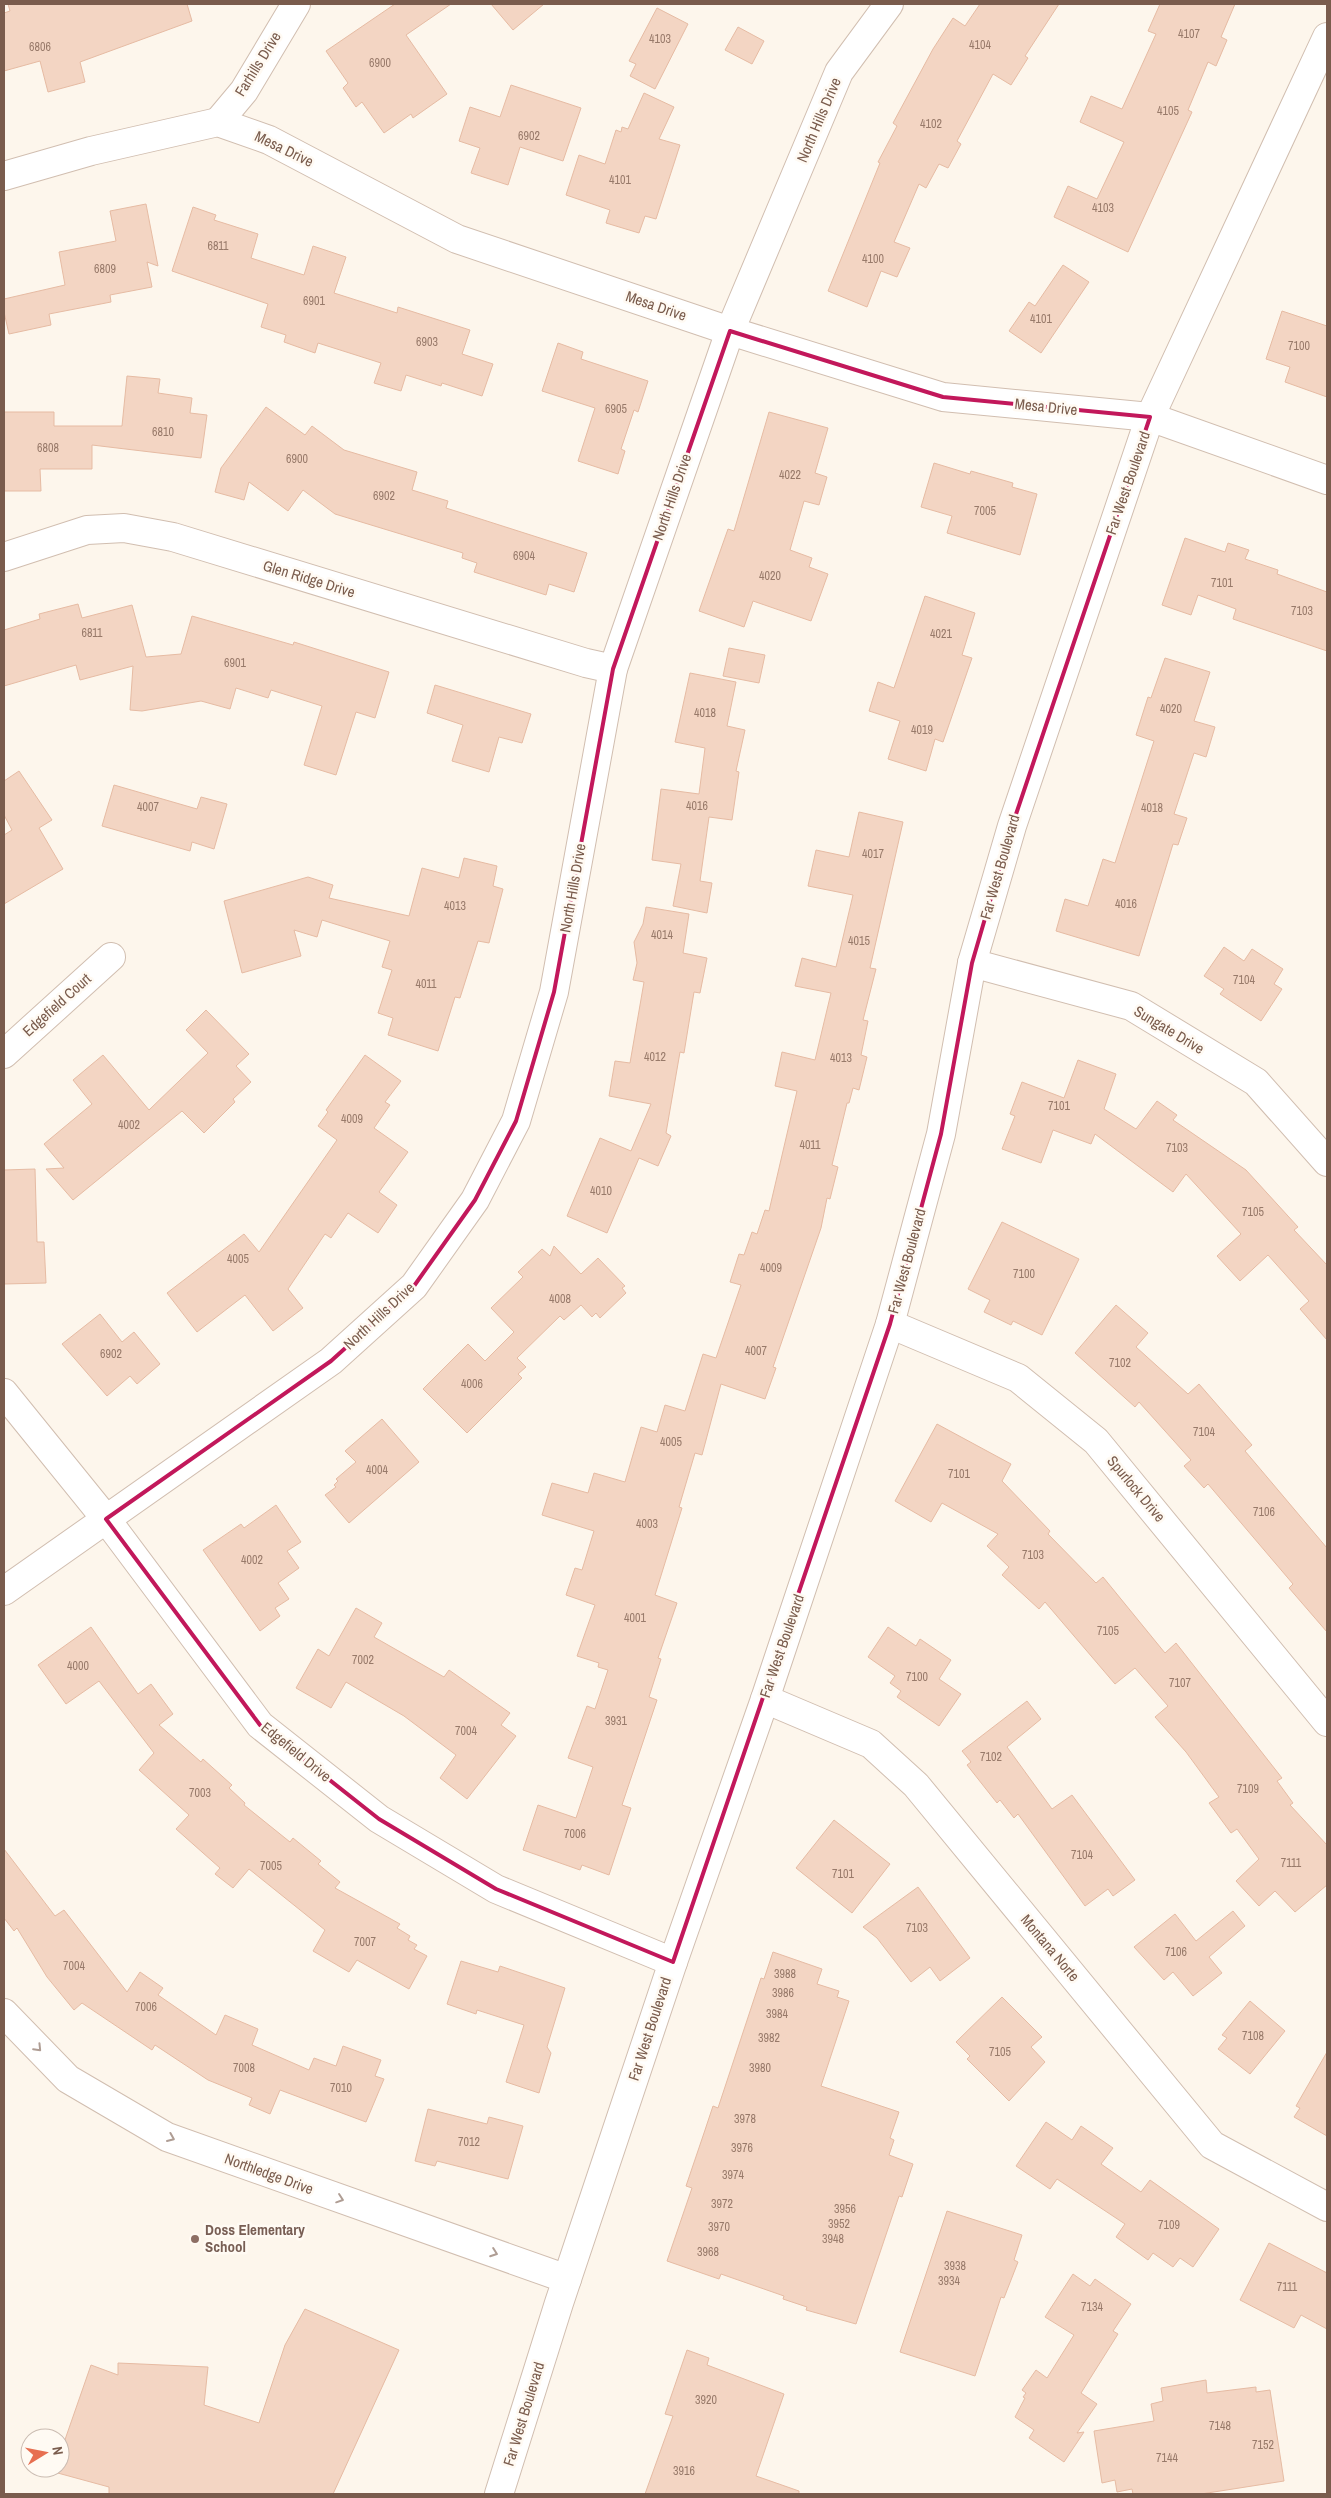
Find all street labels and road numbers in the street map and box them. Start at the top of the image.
street label: Farhills Drive [229,27,286,100]
street label: North Hills Drive [791,74,846,165]
street label: Mesa Drive [251,125,317,172]
street label: Mesa Drive [623,285,689,326]
street label: Mesa Drive [1014,393,1079,420]
street label: Far West Boulevard [1100,428,1155,537]
street label: North Hills Drive [647,451,696,543]
street label: Glen Ridge Drive [261,555,358,603]
street label: Far West Boulevard [975,812,1024,922]
street label: North Hills Drive [554,842,591,934]
street label: Edgefield Court [18,968,96,1041]
street label: Sungate Drive [1130,1000,1208,1059]
street label: Far West Boulevard [882,1206,931,1316]
street label: North Hills Drive [339,1277,419,1354]
street label: Spurlock Drive [1102,1451,1170,1526]
street label: Far West Boulevard [754,1591,809,1700]
street label: Edgefield Drive [257,1717,336,1787]
street label: Montana Norte [1016,1910,1085,1986]
street label: Far West Boulevard [623,1974,676,2083]
street label: Northledge Drive [222,2148,317,2199]
street label: Far West Boulevard [498,2359,549,2469]

